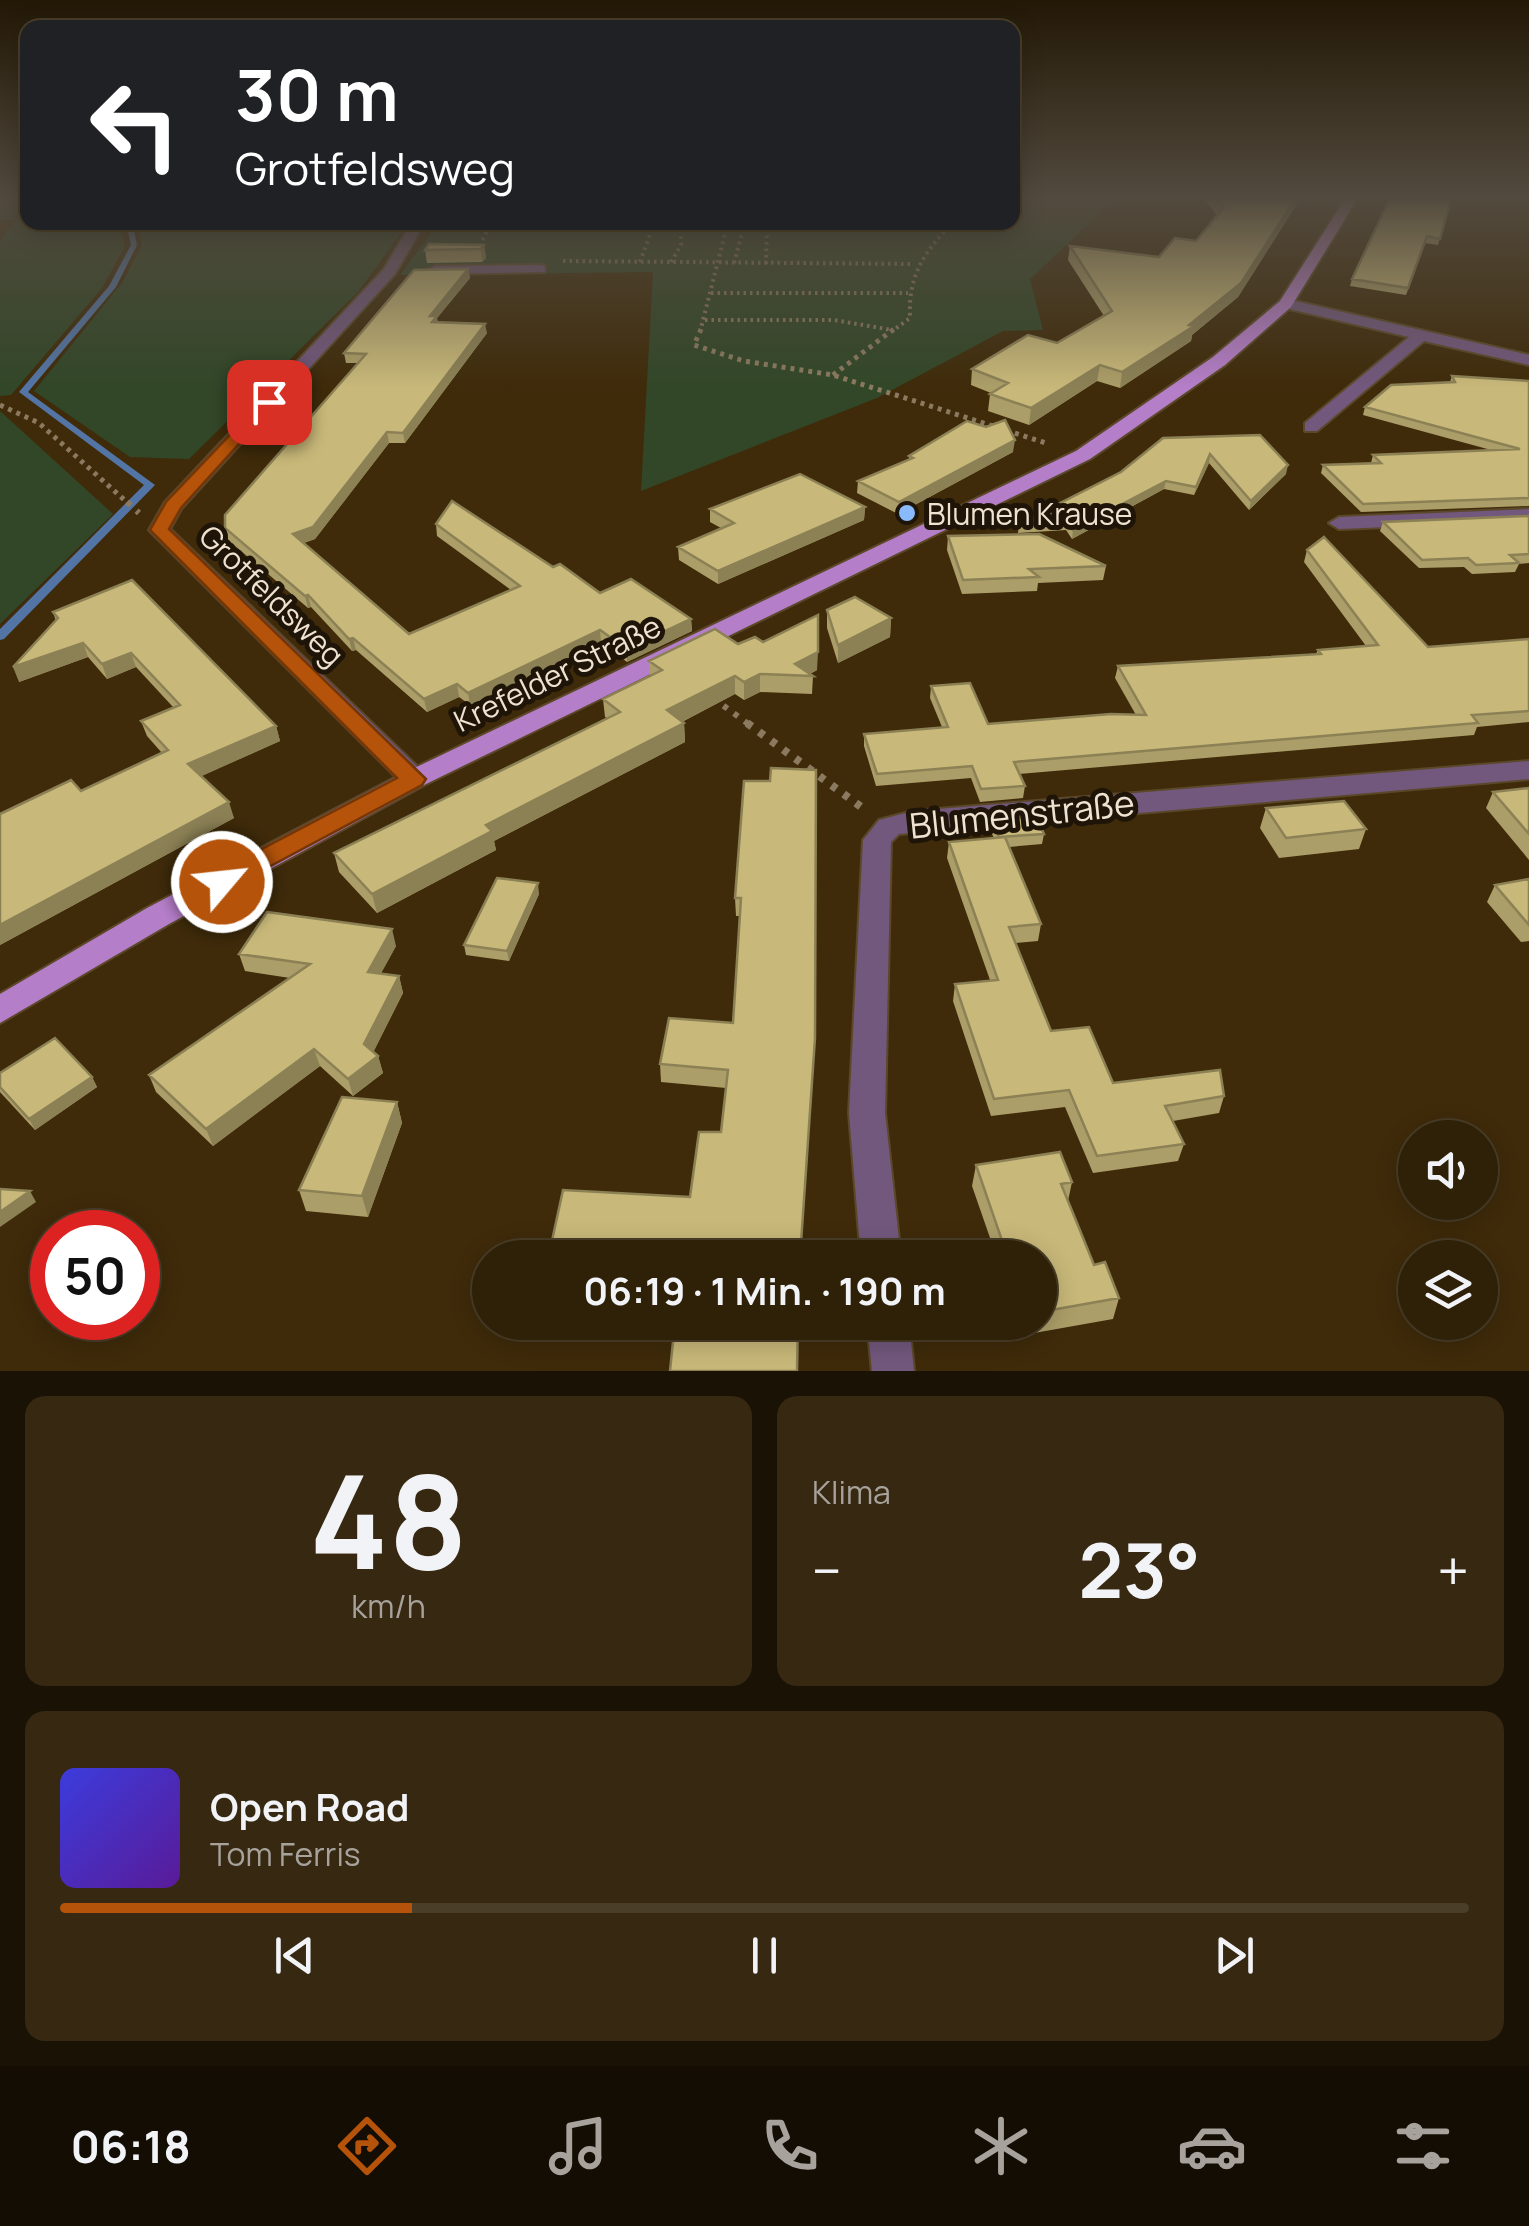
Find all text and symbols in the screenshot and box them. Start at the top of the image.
text: 30 m [235,46,399,142]
icon: left [70,60,200,190]
text: Grotfeldsweg [235,137,515,199]
pin [227,360,312,445]
icon: arrive [242,375,297,430]
place label: Blumen Krause [927,493,1132,534]
marker: Blumen Krause [896,502,918,524]
street label: Grotfeldsweg [191,515,353,675]
street label: Krefelder Straße [447,605,667,741]
street label: Blumenstraße [907,778,1137,850]
position arrow [170,830,274,934]
map controls [1398,1120,1498,1340]
button: sound [1398,1120,1498,1220]
speed limit sign: 50 [30,1210,160,1340]
button: layers [1398,1240,1498,1340]
text: 06:19 · 1 Min. · 190 m [583,1264,946,1316]
text: 48 [309,1430,468,1608]
text: Klima [812,1470,891,1514]
text: 23° [1078,1518,1201,1621]
text: − [812,1532,842,1608]
text: + [1437,1532,1469,1608]
text: km/h [351,1584,426,1628]
text: Open Road [210,1780,409,1832]
text: Tom Ferris [210,1832,361,1876]
icon: previous [267,1928,322,1983]
icon: pause [737,1928,792,1983]
icon: next [1207,1928,1262,1983]
icon: directions [332,2111,402,2181]
icon: music [543,2111,613,2181]
icon: phone [755,2111,825,2181]
icon: climate [966,2111,1036,2181]
icon: car [1177,2111,1247,2181]
icon: filters [1388,2111,1458,2181]
text: 06:18 [71,2115,191,2177]

